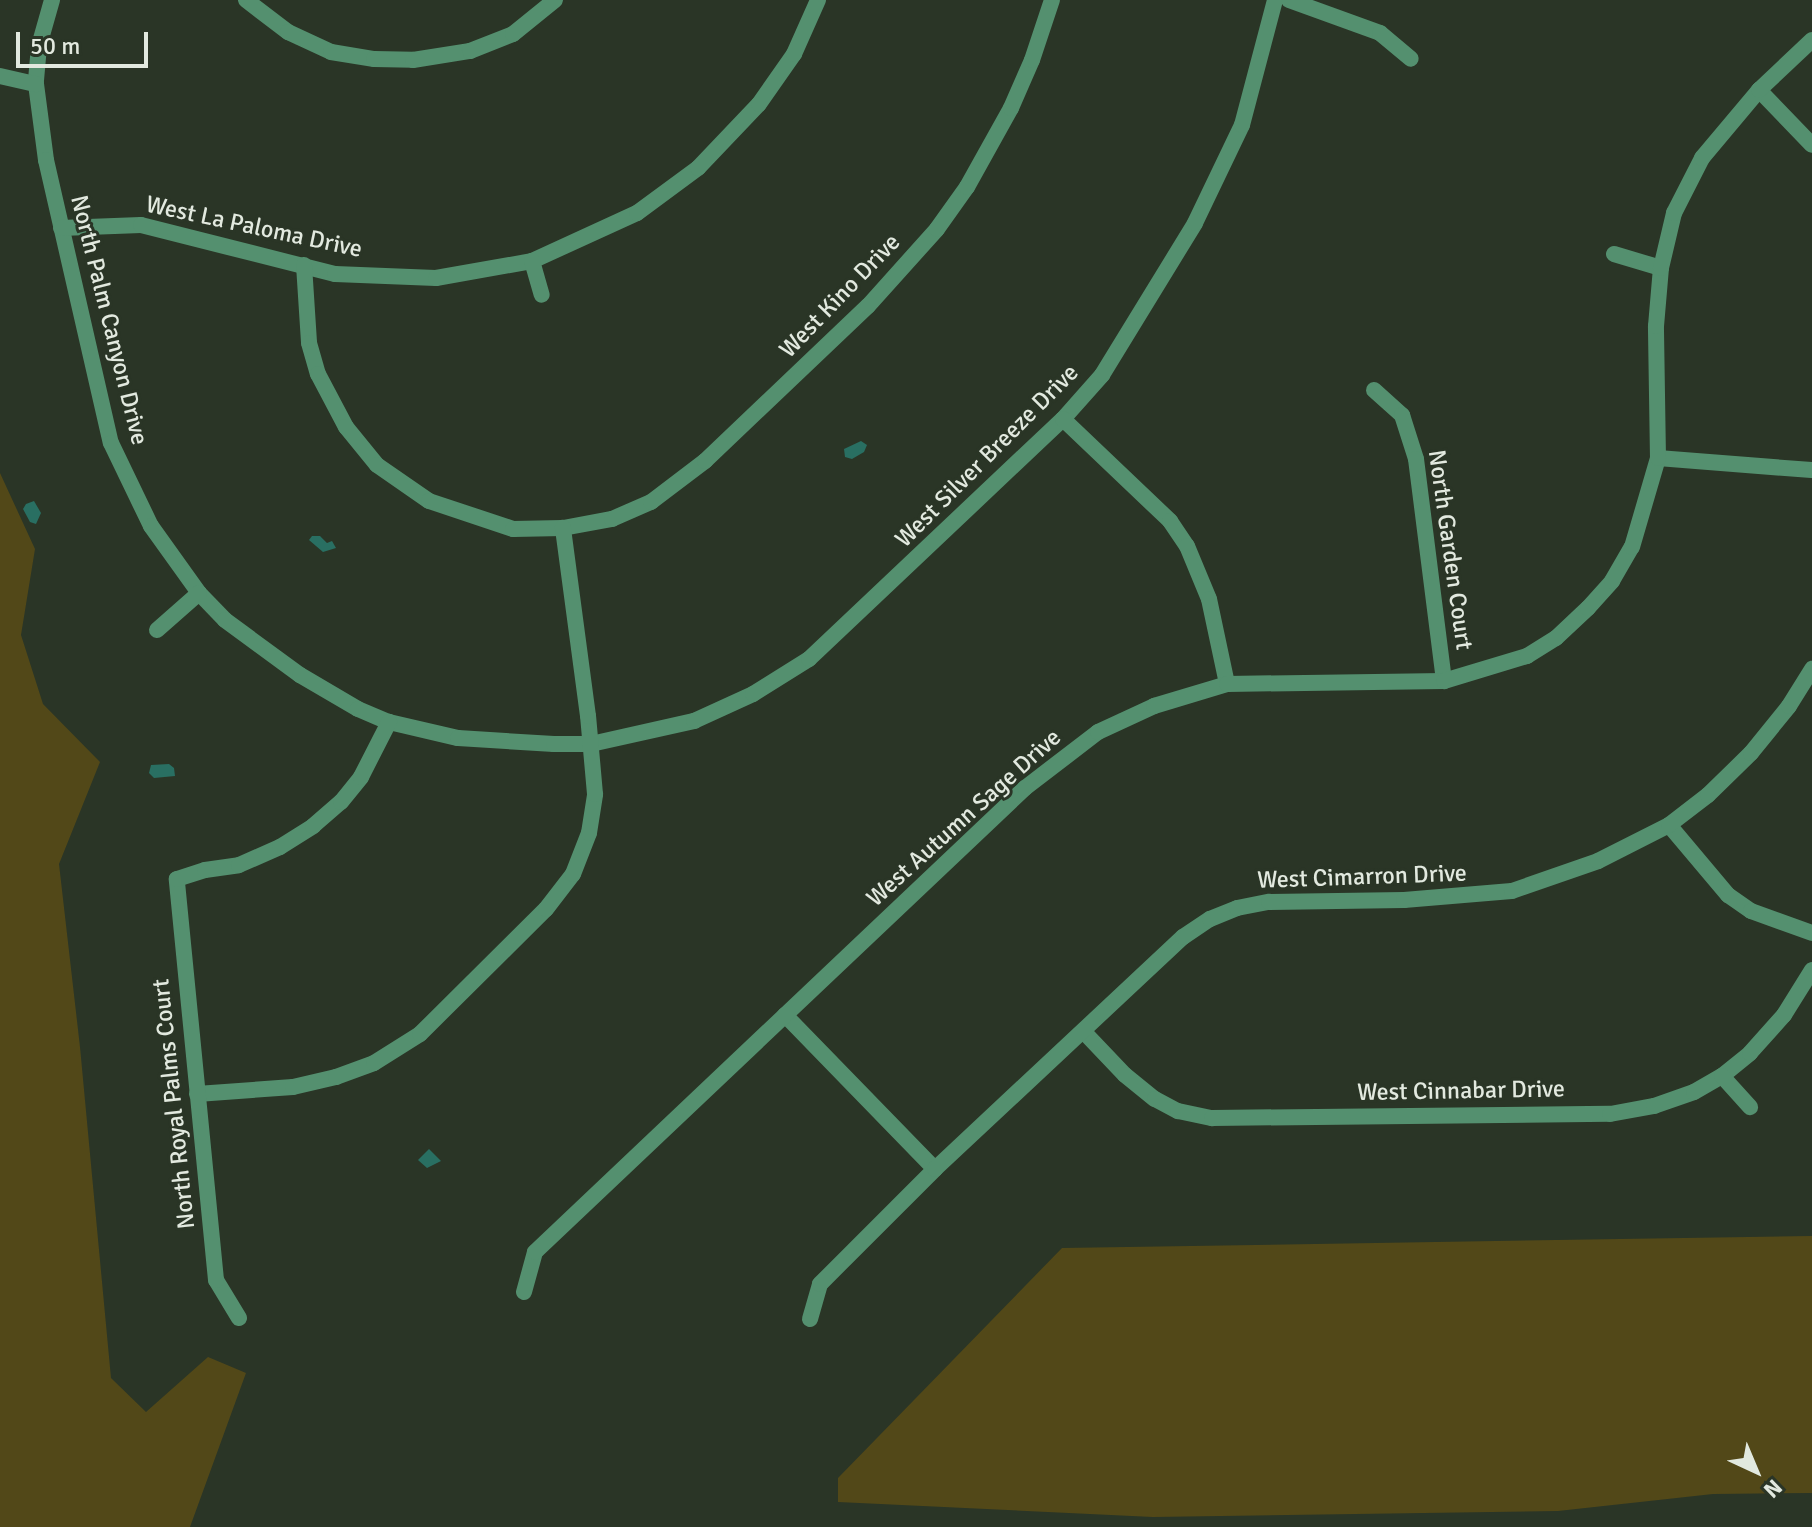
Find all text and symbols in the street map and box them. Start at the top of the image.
scale bar [20,16,152,66]
text: 50 m [30,31,80,61]
street label: West La Paloma Drive [143,190,365,264]
street label: North Palm Canyon Drive [64,192,154,448]
street label: West Kino Drive [774,228,906,364]
street label: West Silver Breeze Drive [890,359,1084,553]
street label: North Garden Court [1422,448,1478,652]
street label: West Autumn Sage Drive [861,723,1067,913]
street label: West Cimarron Drive [1257,859,1467,895]
street label: North Royal Palms Court [147,978,201,1230]
street label: West Cinnabar Drive [1357,1075,1565,1107]
north arrow [1716,1431,1796,1511]
text: N [1758,1474,1788,1504]

